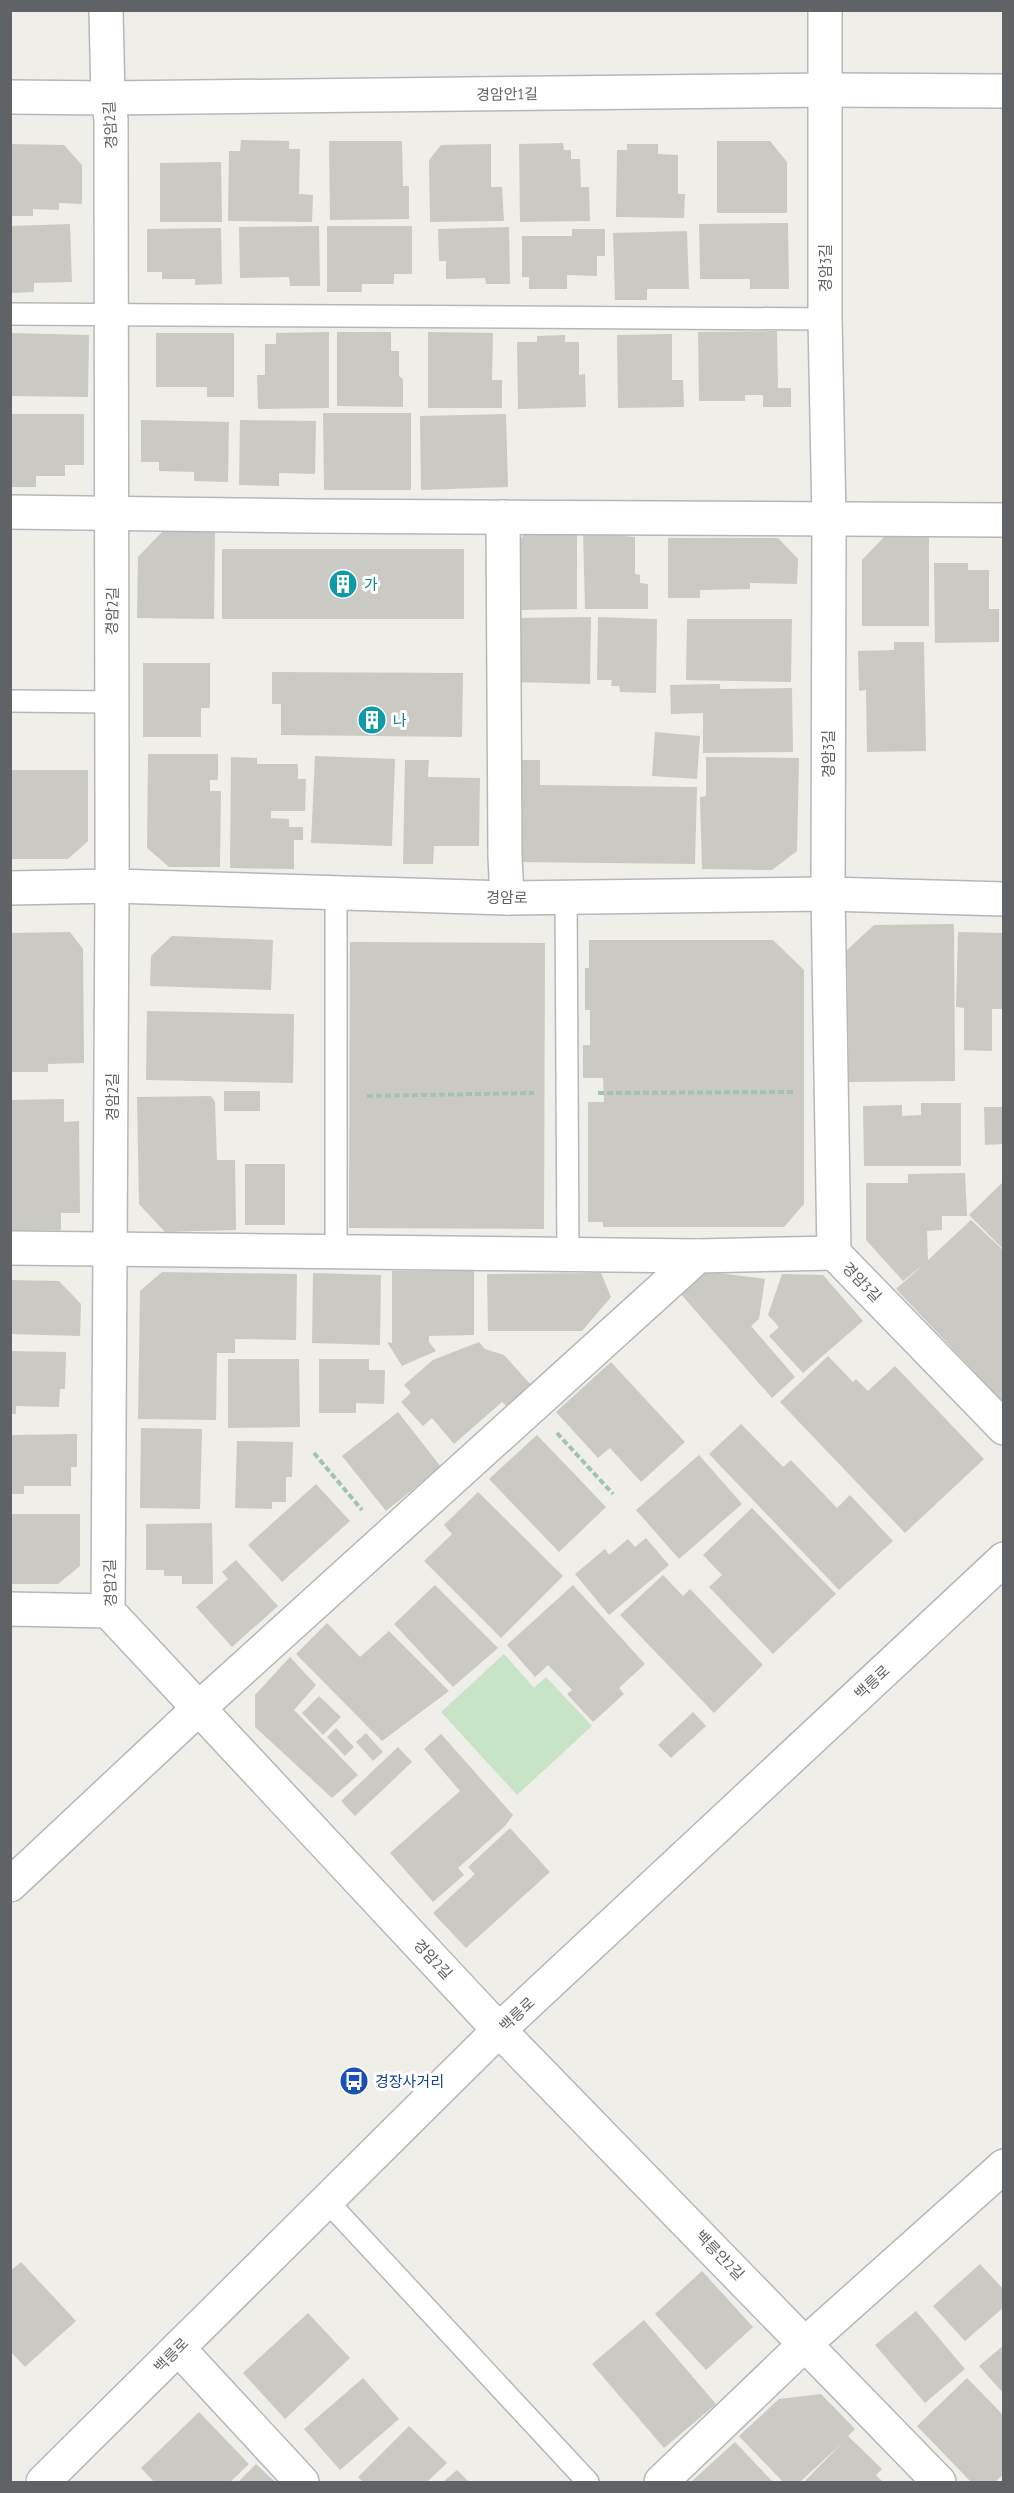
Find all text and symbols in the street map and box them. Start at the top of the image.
street label: 경암안1길 [476,84,538,104]
street label: 경암2길 [99,100,121,150]
street label: 경암3길 [816,244,835,292]
building icon: 가 [327,568,359,600]
place label: 가 [364,575,378,594]
street label: 경암2길 [102,587,122,635]
building icon: 나 [356,704,388,736]
place label: 나 [393,711,407,730]
street label: 경암3길 [819,730,838,778]
street label: 경암로 [486,888,528,907]
street label: 경암2길 [103,1073,122,1121]
street label: 경암3길 [838,1258,886,1306]
street label: 경암2길 [100,1559,120,1607]
street label: 백릉로 [850,1661,894,1703]
street label: 경암2길 [410,1935,456,1983]
street label: 백릉로 [495,1993,539,2035]
bus stop icon: 경장사거리 [338,2065,370,2097]
place label: 경장사거리 [375,2072,444,2091]
street label: 백릉안2길 [692,2226,748,2284]
street label: 백릉로 [150,2334,192,2376]

